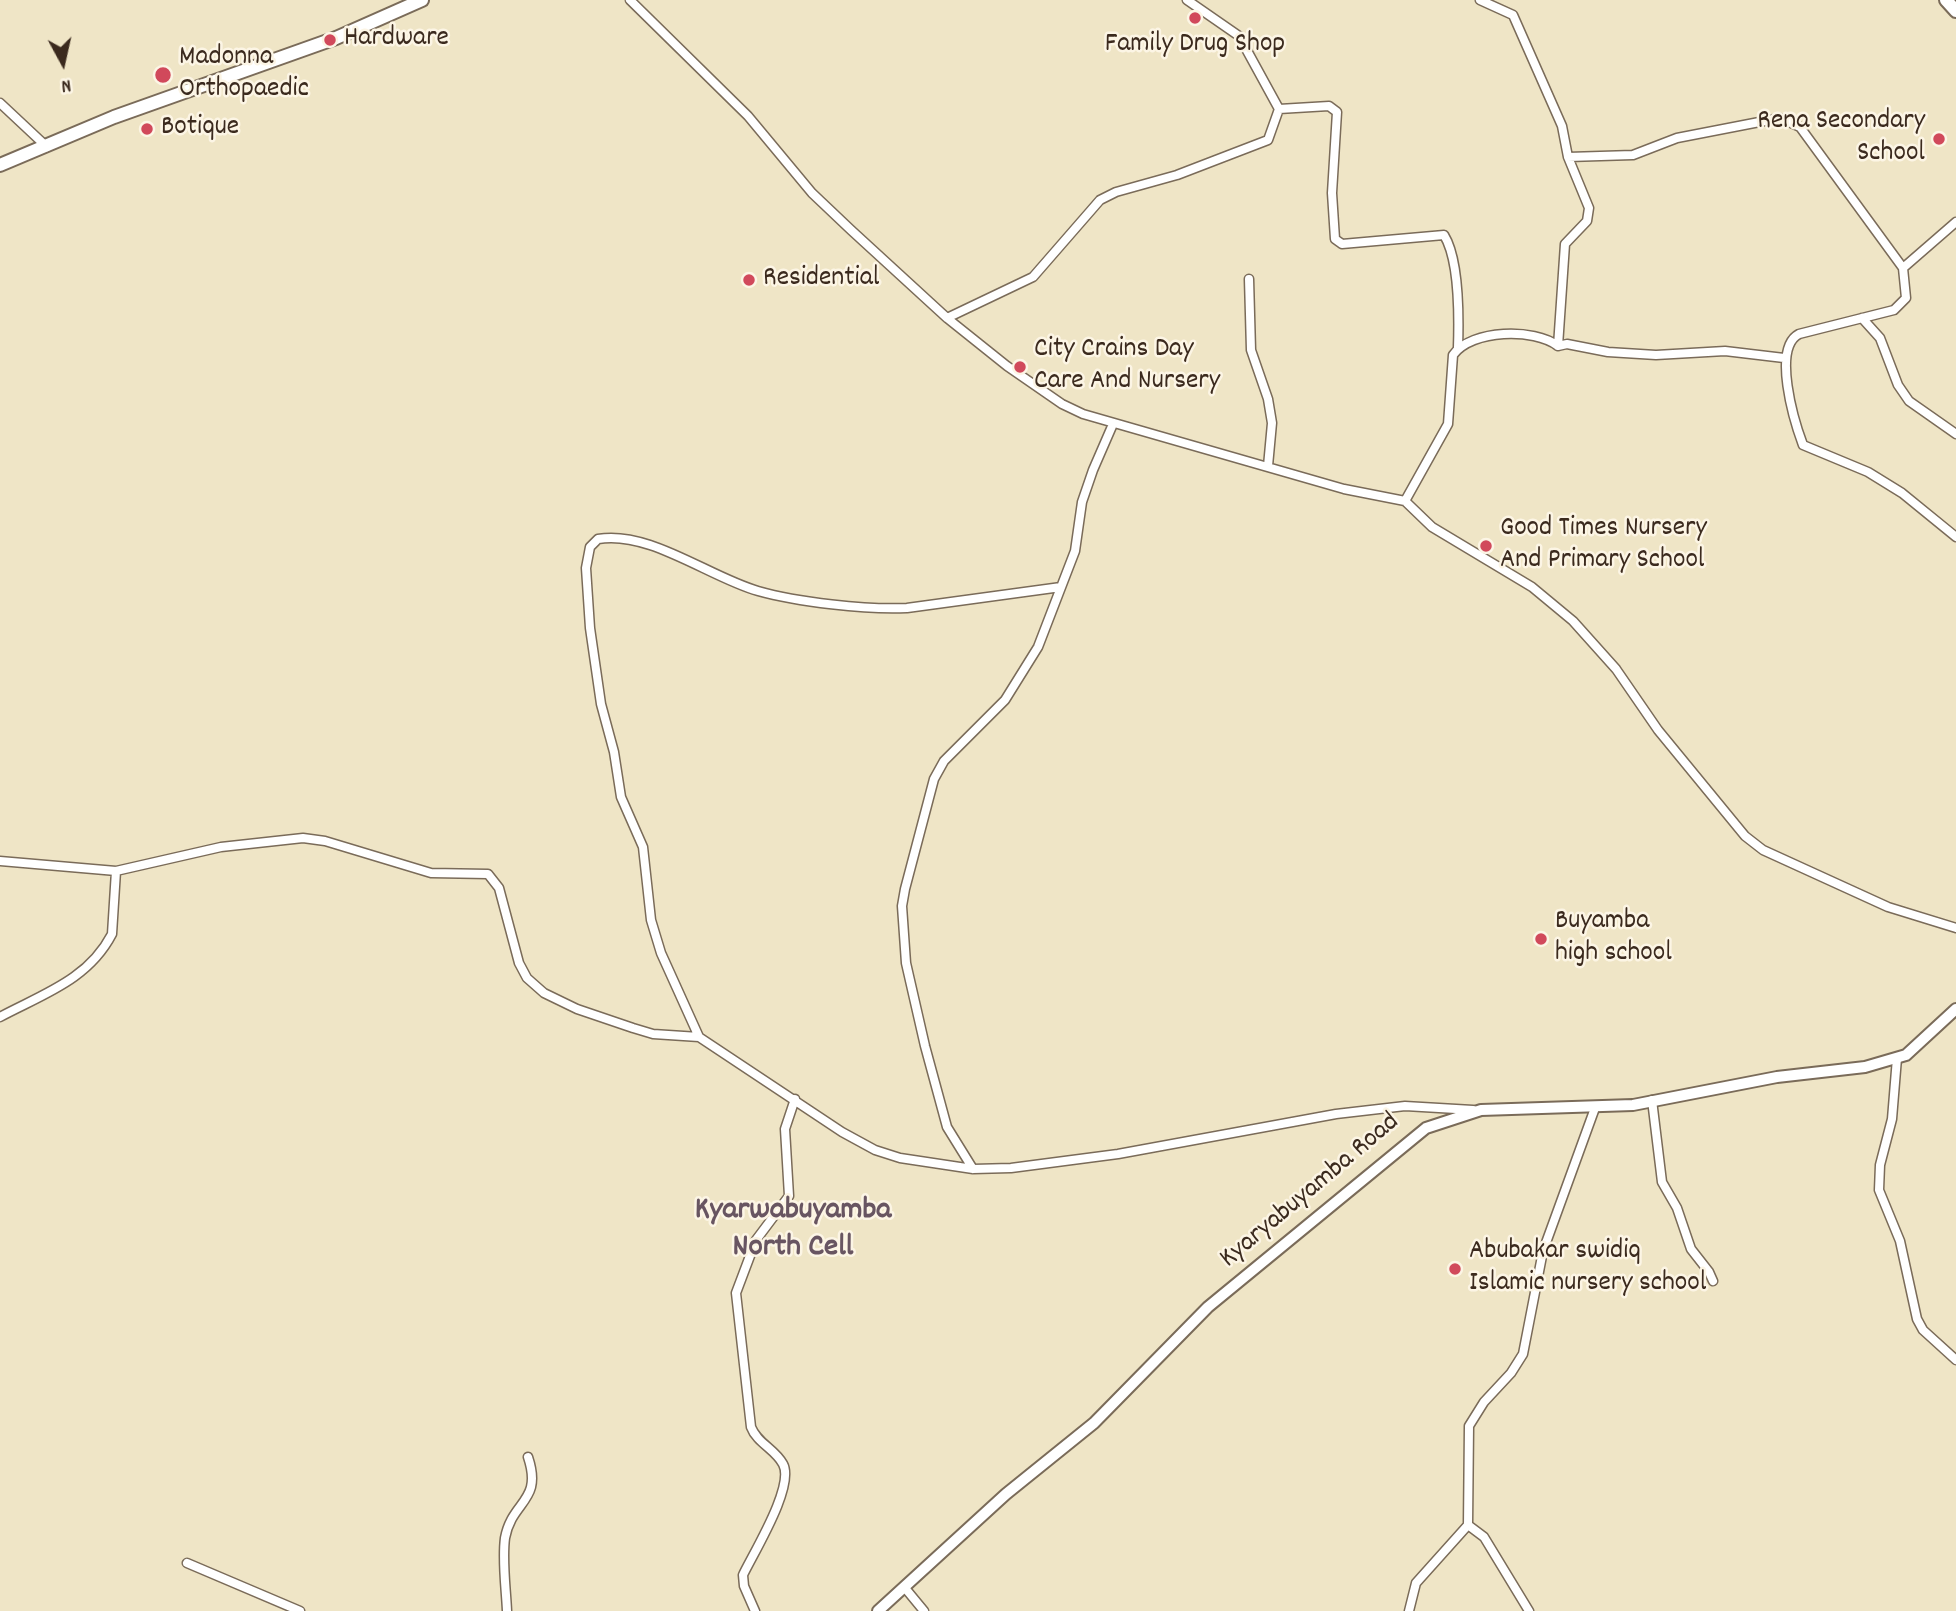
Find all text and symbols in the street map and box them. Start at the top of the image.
marker: Family Drug Shop [1187,10,1203,26]
place label: Hardware [344,23,449,57]
north arrow [28,28,98,98]
place label: Family Drug Shop [1105,29,1285,63]
marker: Hardware [322,32,338,48]
place label: Madonna Orthopaedic [179,42,309,108]
marker: Madonna Orthopaedic [153,65,173,85]
text: N [59,70,73,98]
place label: Rena Secondary School [1757,106,1925,172]
place label: Botique [161,112,239,146]
marker: Botique [139,121,155,137]
marker: Rena Secondary School [1931,131,1947,147]
place label: Residential [763,263,880,297]
marker: Residential [741,272,757,288]
place label: City Crains Day Care And Nursery [1034,334,1220,400]
marker: City Crains Day Care And Nursery [1012,359,1028,375]
place label: Good Times Nursery And Primary School [1500,513,1707,579]
marker: Good Times Nursery And Primary School [1478,538,1494,554]
place label: Buyamba high school [1555,906,1672,972]
marker: Buyamba high school [1533,931,1549,947]
street label: Kyaryabuyamba Road [1214,1107,1408,1277]
district label: Kyarwabuyamba North Cell [695,1194,891,1269]
place label: Abubakar swidiq Islamic nursery school [1469,1236,1706,1302]
marker: Abubakar swidiq Islamic nursery school [1447,1261,1463,1277]

